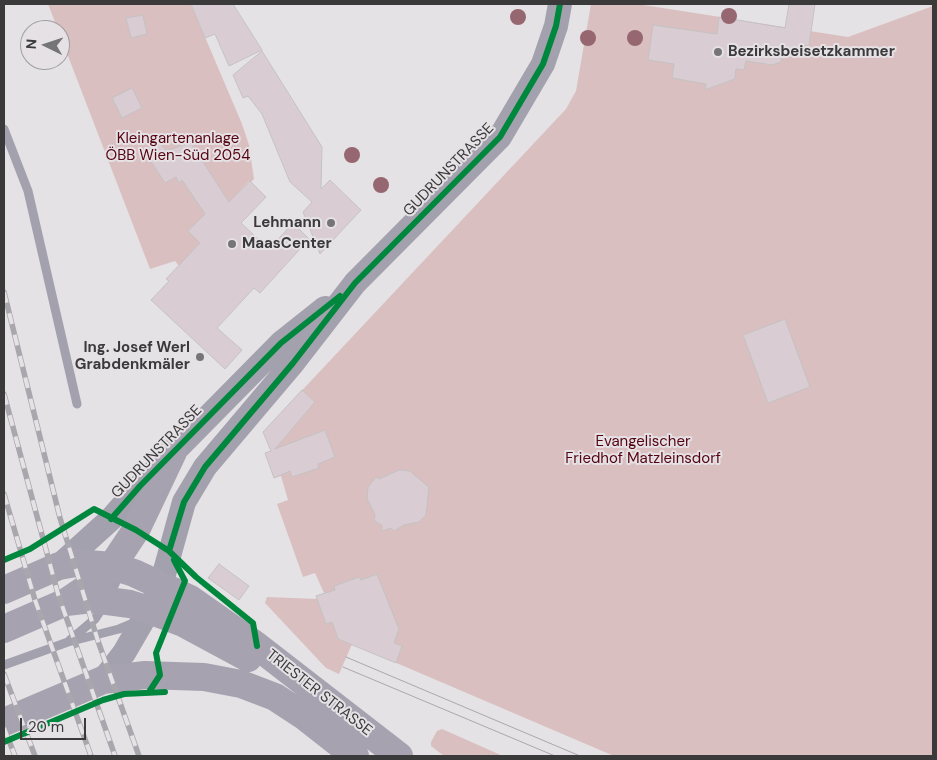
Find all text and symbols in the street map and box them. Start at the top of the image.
north arrow [20,20,70,70]
text: N [22,38,40,50]
place label: Bezirksbeisetzkammer [728,43,895,61]
marker: Bezirksbeisetzkammer [712,46,724,58]
street label: GUDRUNSTRASSE [400,120,498,220]
park label: Kleingartenanlage ÖBB Wien-Süd 2054 [106,130,250,165]
place label: Lehmann [253,214,321,232]
marker: Lehmann [325,217,337,229]
place label: MaasCenter [242,235,332,253]
marker: MaasCenter [226,238,238,250]
place label: Ing. Josef Werl Grabdenkmäler [75,339,190,374]
marker: Ing. Josef Werl Grabdenkmäler [194,351,206,363]
street label: GUDRUNSTRASSE [108,402,206,502]
park label: Evangelischer Friedhof Matzleinsdorf [565,433,721,468]
street label: TRIESTER STRASSE [263,646,375,740]
scale bar [22,708,89,740]
text: 20 m [28,717,64,737]

